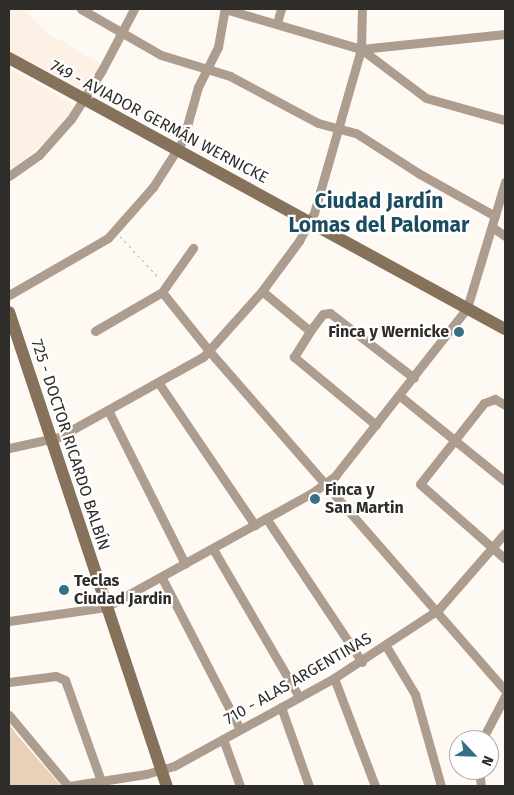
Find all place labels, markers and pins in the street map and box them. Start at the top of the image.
place label: Finca y Wernicke [328,322,449,342]
marker: Finca y Wernicke [453,326,465,338]
place label: Finca y San Martin [325,480,404,518]
marker: Finca y San Martin [309,493,321,505]
place label: Teclas Ciudad Jardin [74,571,172,609]
marker: Teclas Ciudad Jardin [58,584,70,596]

